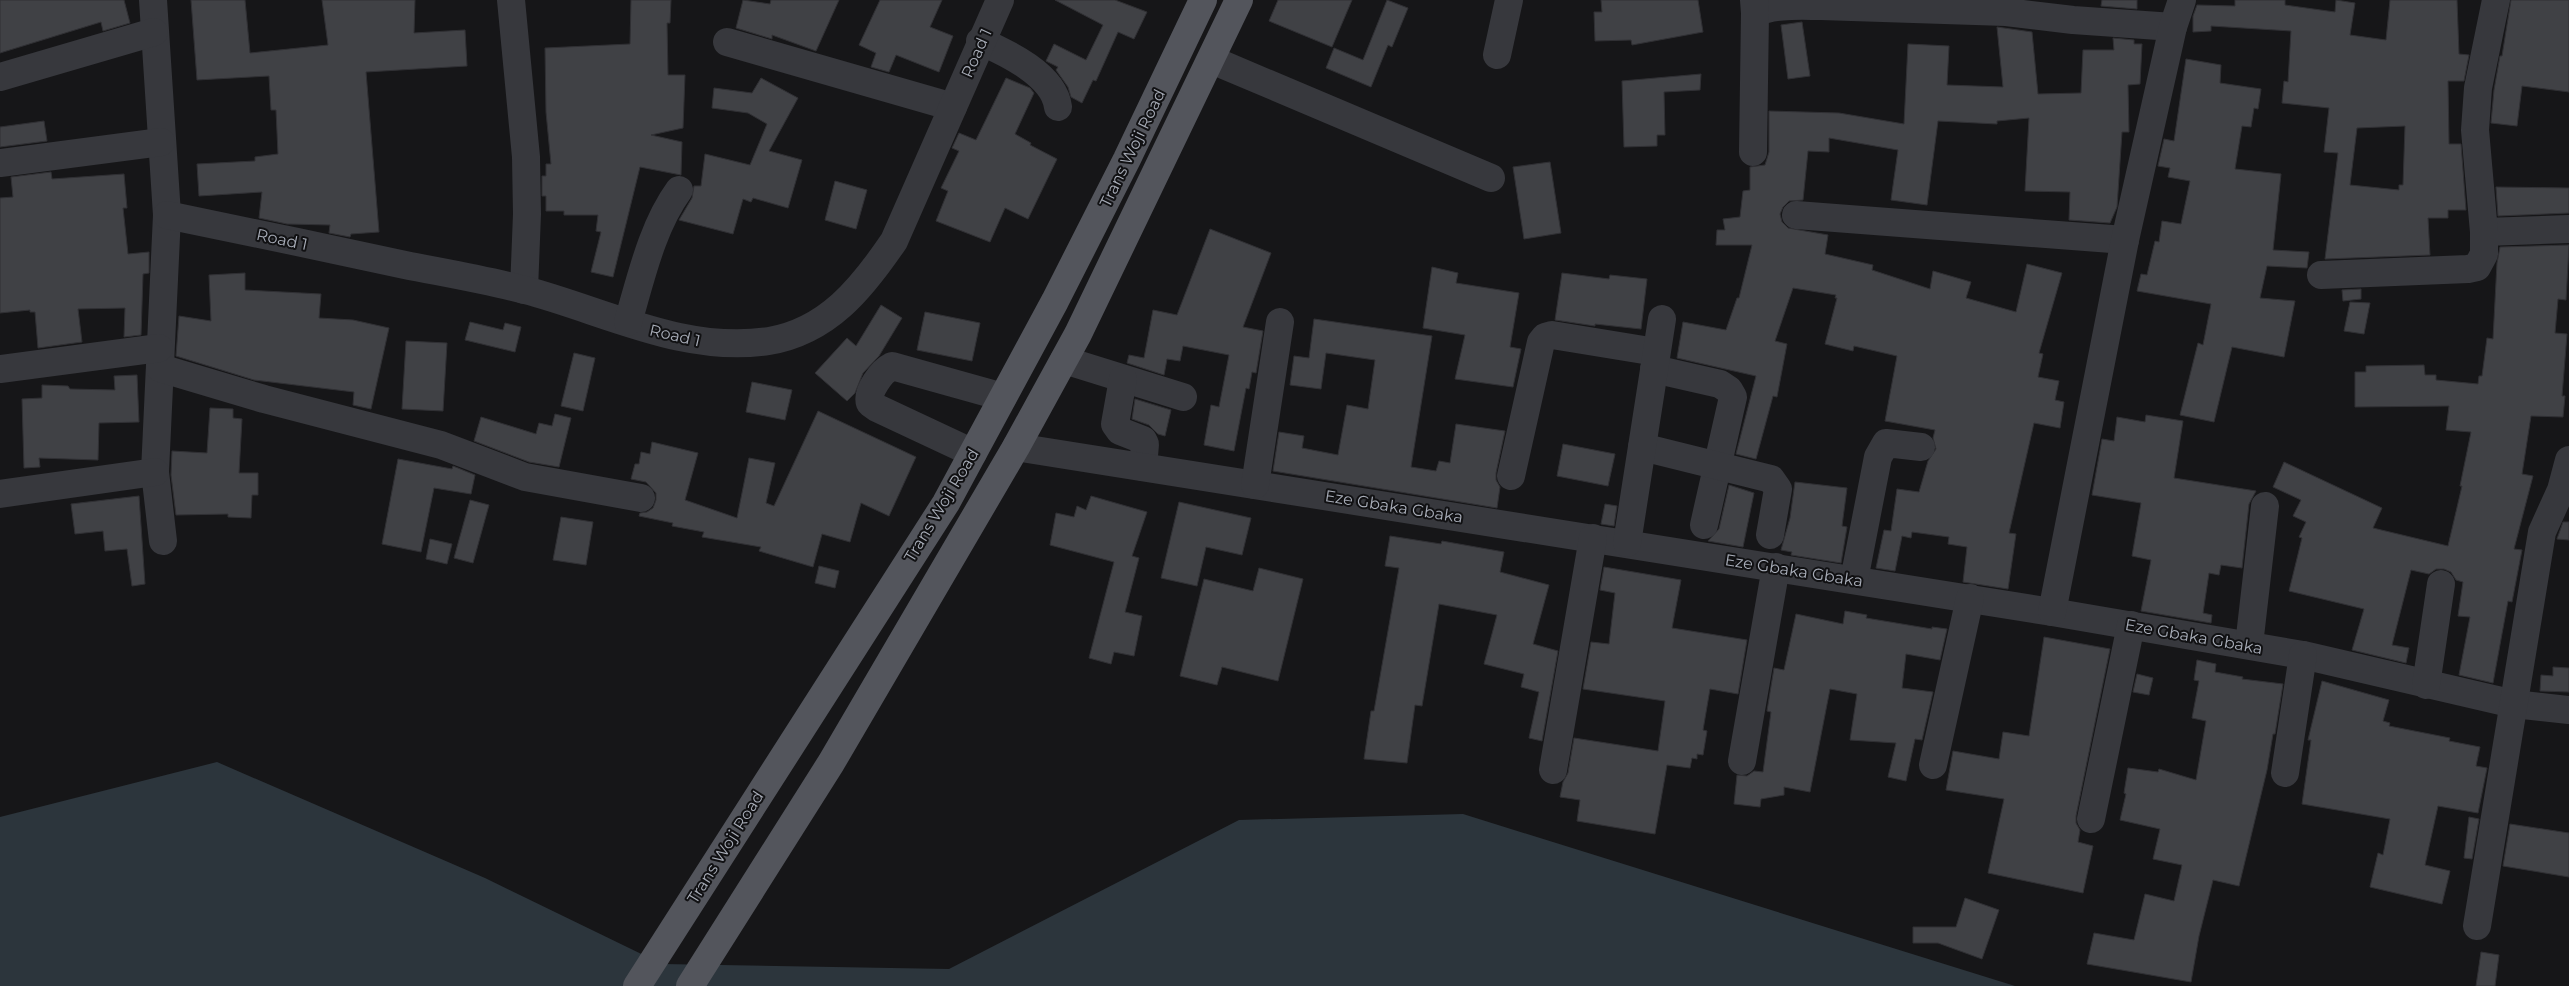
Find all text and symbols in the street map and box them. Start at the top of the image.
street label: Road 1 [957,26,996,81]
street label: Trans Woji Road [1096,86,1169,210]
street label: Road 1 [255,225,309,254]
street label: Road 1 [648,320,702,351]
street label: Trans Woji Road [900,445,983,565]
street label: Eze Gbaka Gbaka [1324,486,1464,527]
street label: Eze Gbaka Gbaka [1724,550,1864,591]
street label: Eze Gbaka Gbaka [2124,615,2264,658]
street label: Trans Woji Road [683,788,768,907]

